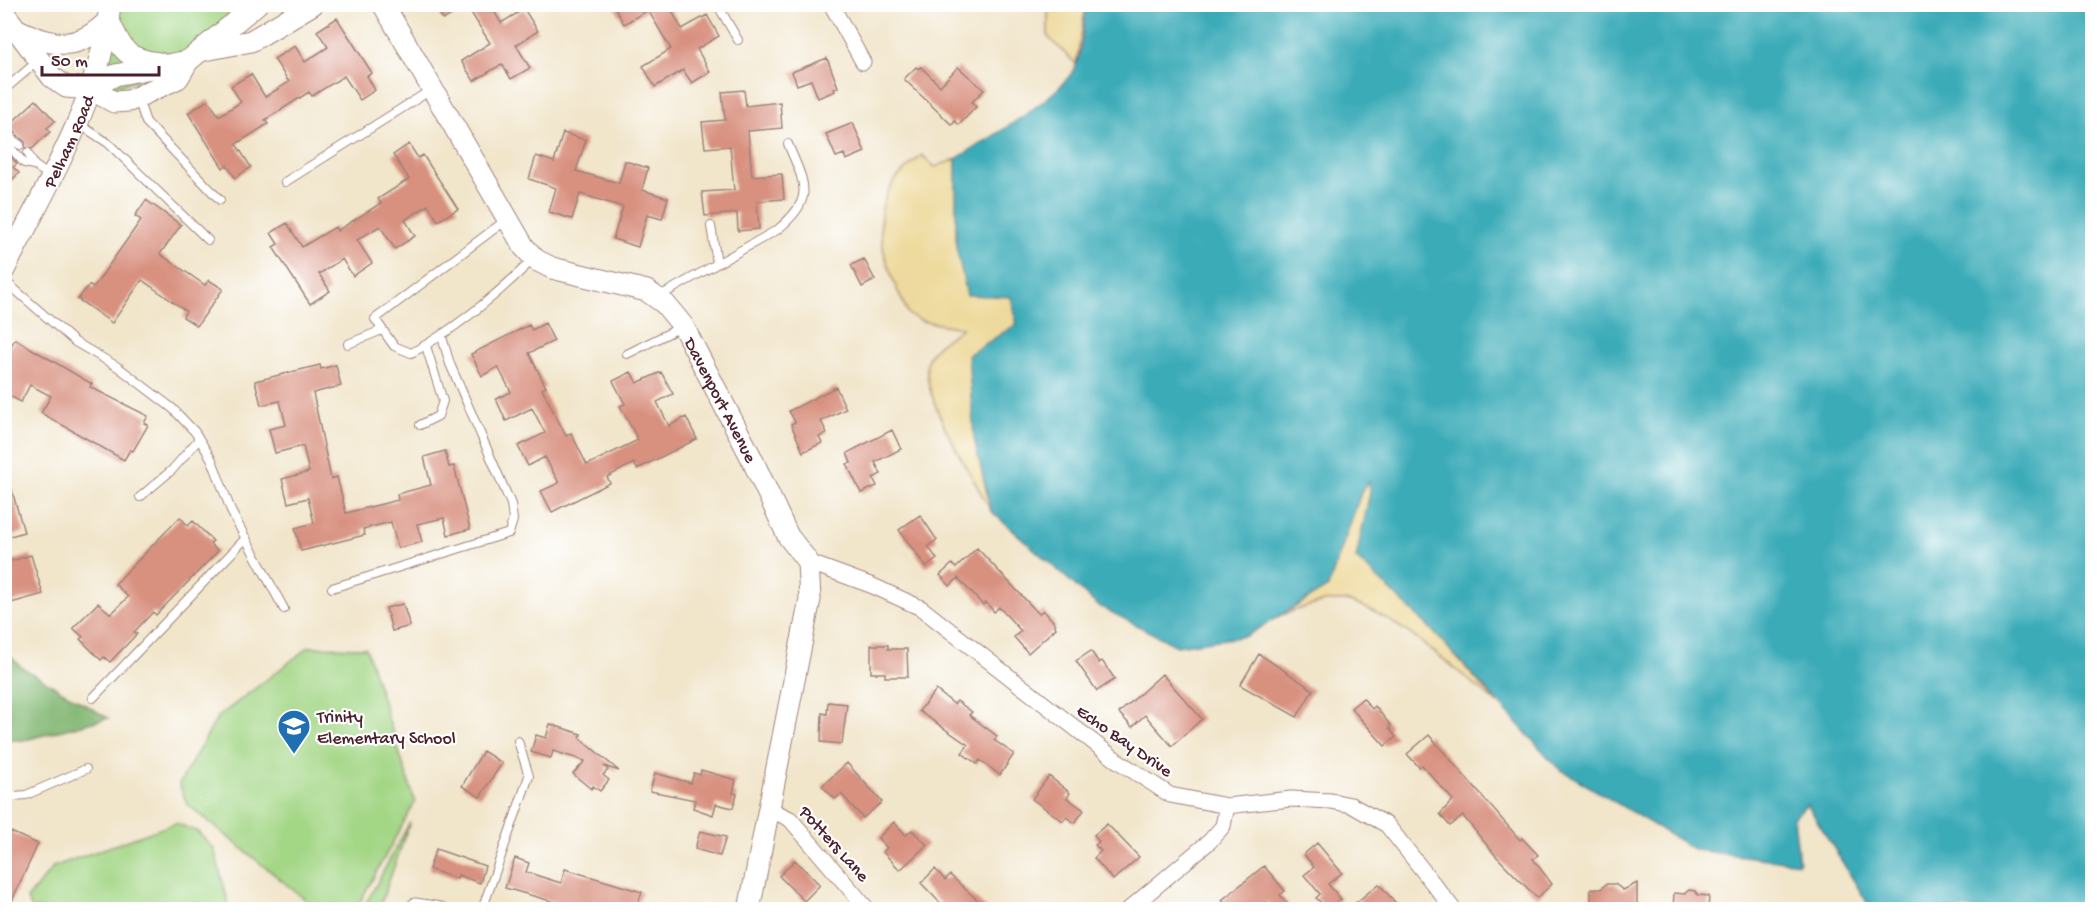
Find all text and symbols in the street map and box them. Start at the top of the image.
scale bar [42,39,159,77]
text: 50 m [51,52,88,73]
street label: Pelham Road [40,92,101,193]
street label: Davenport Avenue [678,334,760,467]
street label: Echo Bay Drive [1072,701,1176,783]
school or university icon: Trinity Elementary School [276,708,312,755]
place label: Trinity Elementary School [316,708,456,750]
street label: Potters Lane [793,802,873,888]

